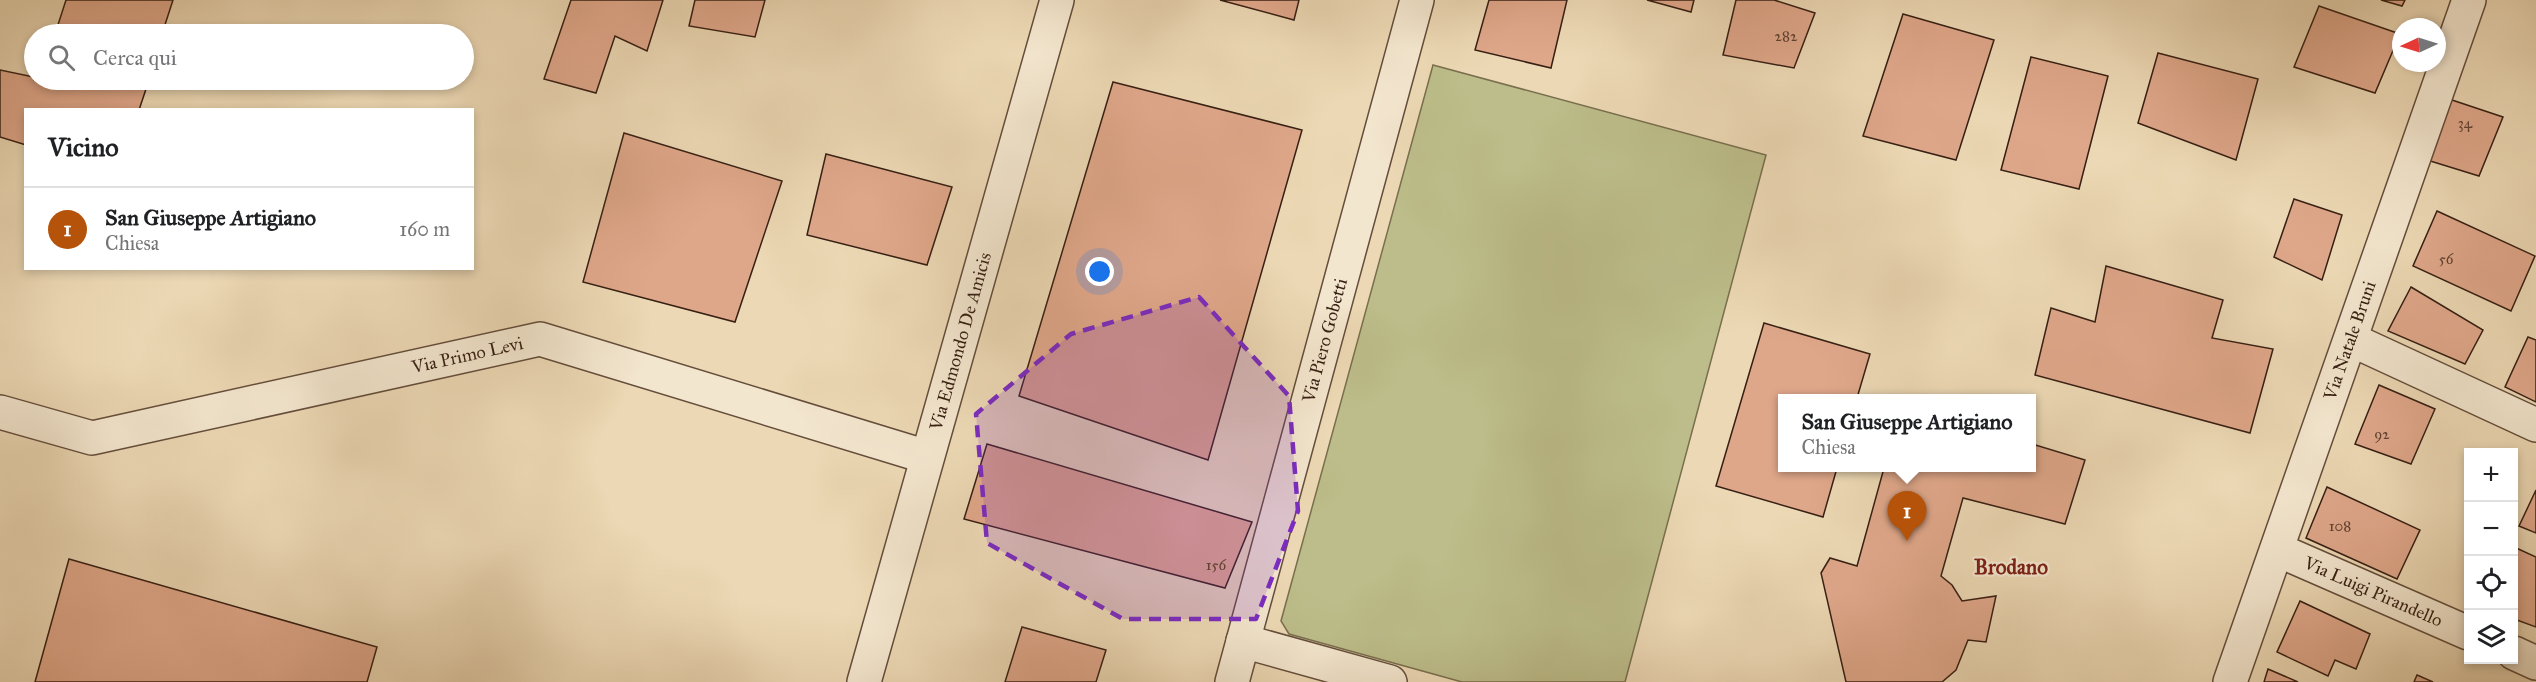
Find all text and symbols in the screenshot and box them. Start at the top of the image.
north arrow [2392,18,2446,72]
search box [24,24,474,90]
house number: 282 [1775,27,1798,45]
icon: search [45,41,78,74]
text: Cerca qui [93,44,177,71]
house number: 34 [2458,114,2473,132]
text: Vicino [48,131,119,163]
text: San Giuseppe Artigiano [105,204,316,231]
text: 1 [64,217,71,241]
text: 160 m [399,217,450,241]
text: Chiesa [105,231,159,255]
street label: Via Edmondo De Amicis [924,250,996,434]
house number: 56 [2439,250,2455,268]
your location [1085,257,1114,286]
street label: Via Piero Gobetti [1297,276,1352,406]
street label: Via Natale Bruni [2318,278,2381,404]
street label: Via Primo Levi [409,332,525,378]
popup [1778,394,2036,472]
text: San Giuseppe Artigiano [1801,408,2013,435]
house number: 92 [2374,425,2390,443]
text: Chiesa [1801,435,1856,459]
map controls [2464,448,2518,664]
button: + [2464,448,2518,502]
pin: 1 [1888,492,1926,541]
button: − [2464,502,2518,556]
house number: 108 [2329,517,2351,535]
street label: Via Luigi Pirandello [2300,551,2446,632]
district label: Brodano [1974,554,2048,580]
house number: 156 [1206,556,1228,574]
button: locate [2464,556,2518,610]
button: layers [2464,610,2518,664]

